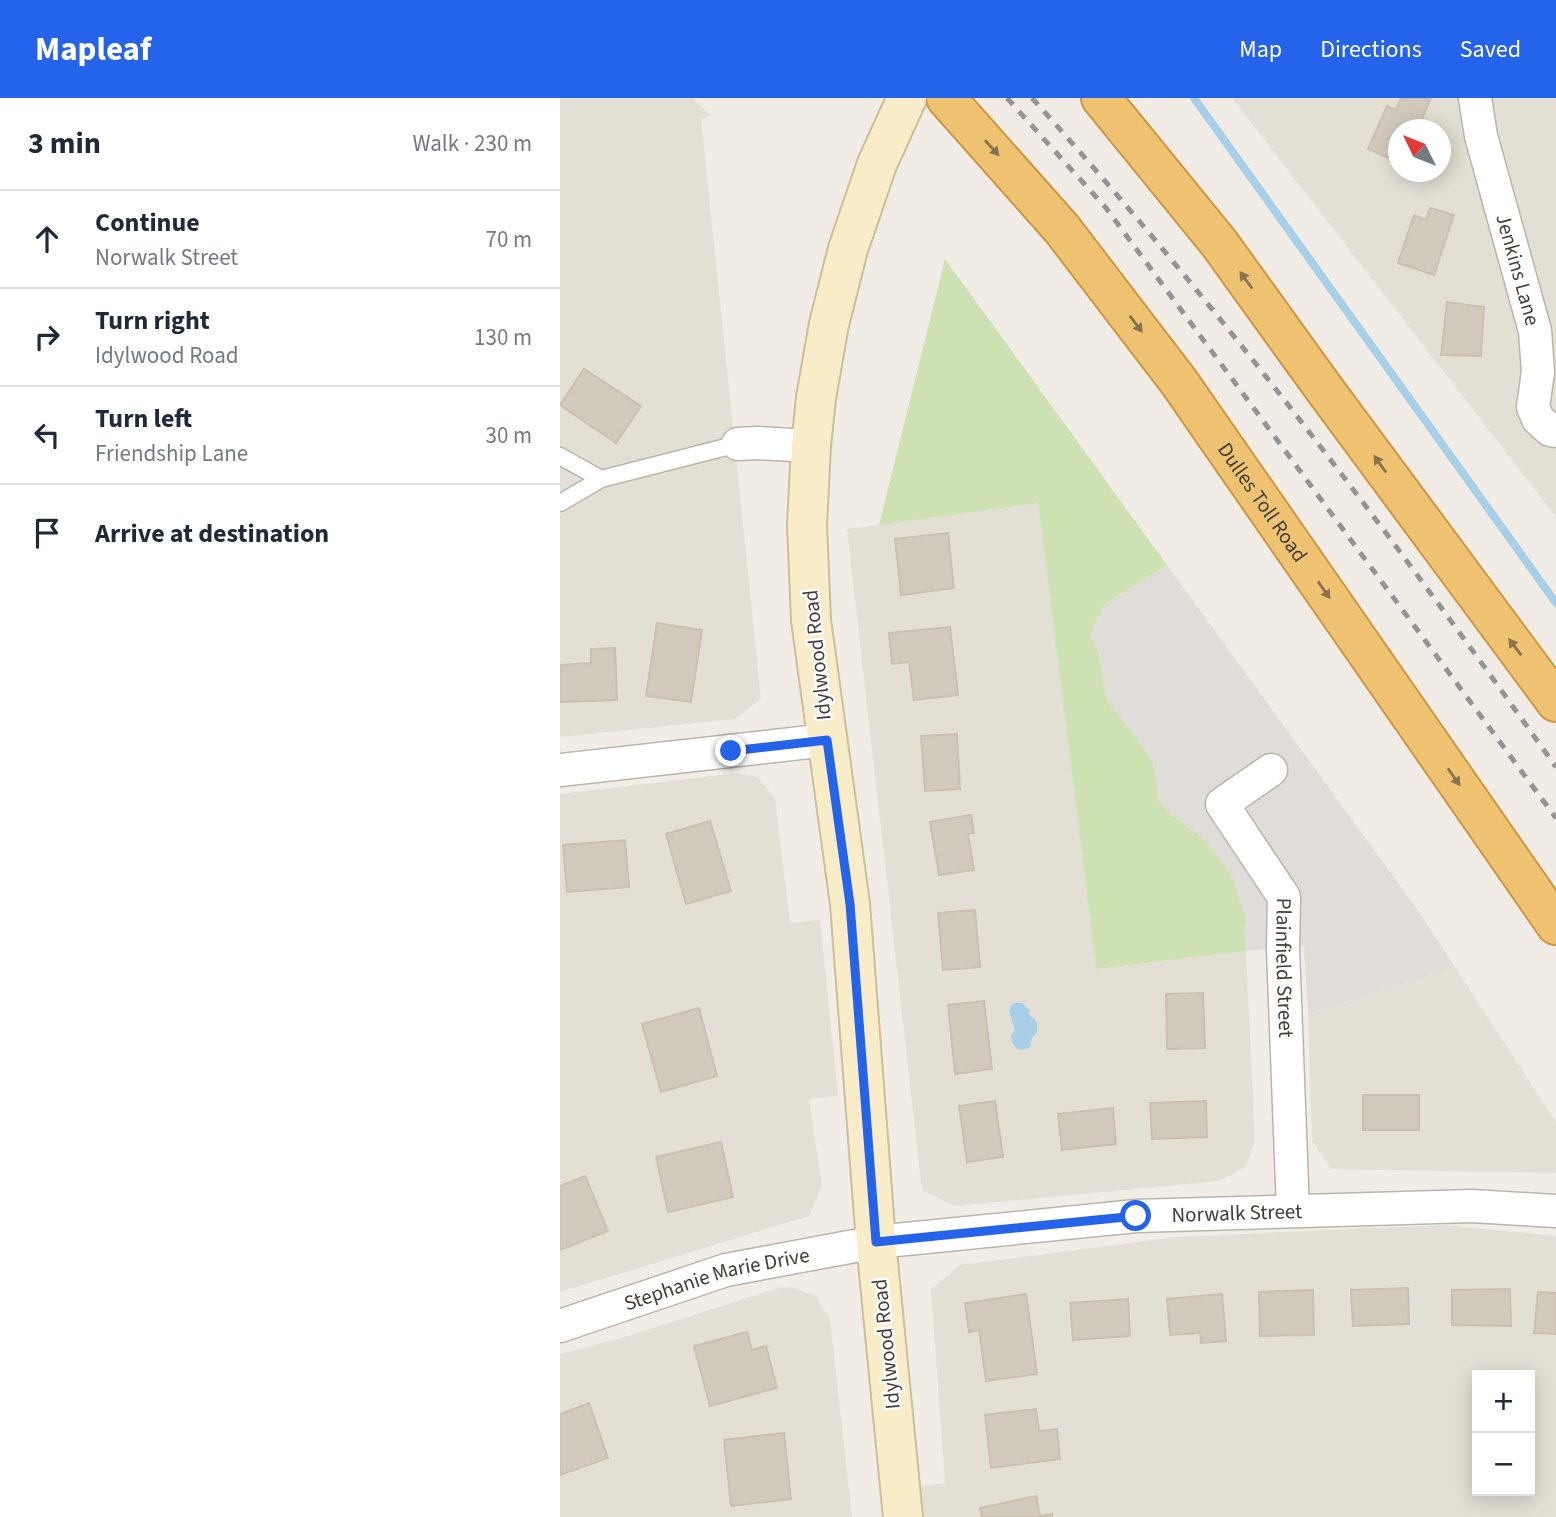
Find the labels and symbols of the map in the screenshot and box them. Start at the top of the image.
north arrow [1388,119,1451,182]
one-way arrow [984,139,1000,157]
street label: Jenkins Lane [1488,210,1548,329]
one-way arrow [1239,271,1253,289]
one-way arrow [1129,315,1143,334]
street label: Dulles Toll Road [1210,436,1315,568]
one-way arrow [1372,456,1387,474]
one-way arrow [1317,581,1331,599]
street label: Idylwood Road [795,588,839,722]
one-way arrow [1508,638,1522,657]
route end [715,735,746,766]
one-way arrow [1447,768,1461,786]
street label: Plainfield Street [1268,897,1301,1038]
street label: Norwalk Street [1171,1196,1303,1230]
route start [1120,1200,1151,1231]
street label: Stephanie Marie Drive [620,1240,812,1318]
street label: Idylwood Road [864,1277,908,1411]

